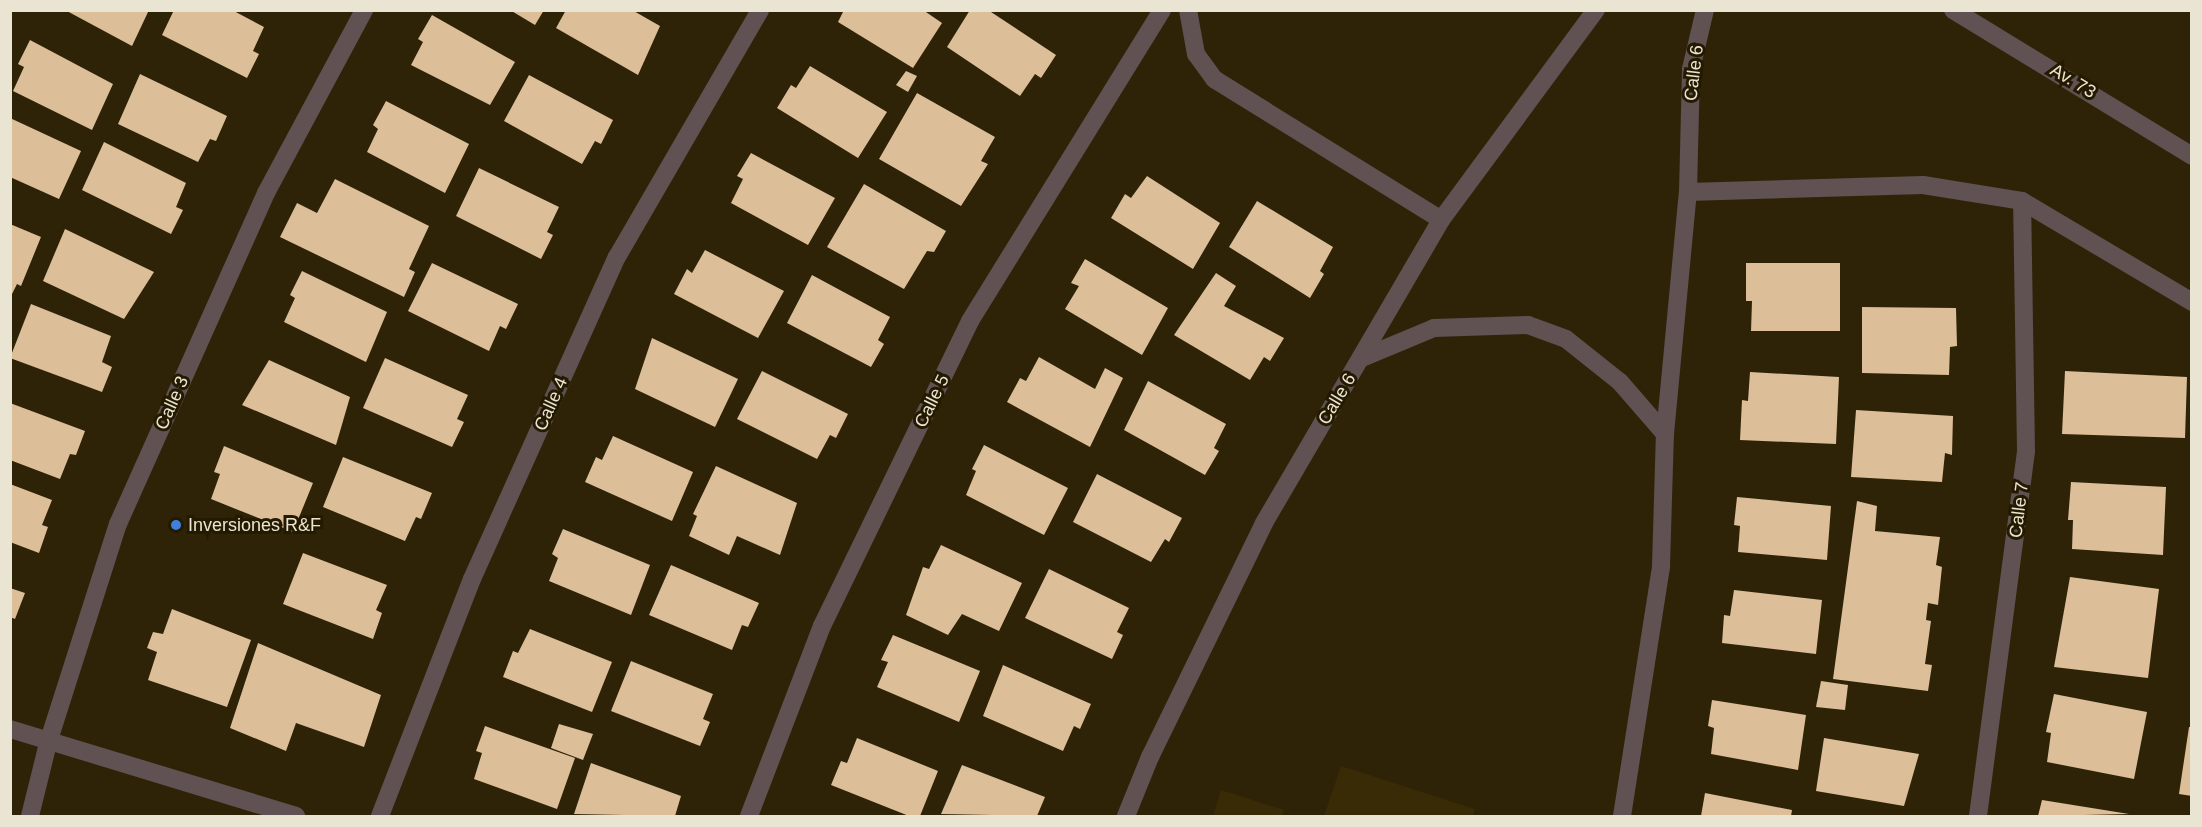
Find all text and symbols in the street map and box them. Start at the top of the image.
street label: Calle 6 [1680,44,1708,102]
street label: Av. 73 [2046,59,2100,103]
street label: Calle 6 [1313,369,1361,429]
street label: Calle 5 [910,371,954,431]
street label: Calle 3 [151,373,193,433]
street label: Calle 4 [530,374,572,434]
street label: Calle 7 [2005,481,2033,539]
place label: Inversiones R&F [188,514,321,536]
marker: Inversiones R&F [169,518,183,532]

